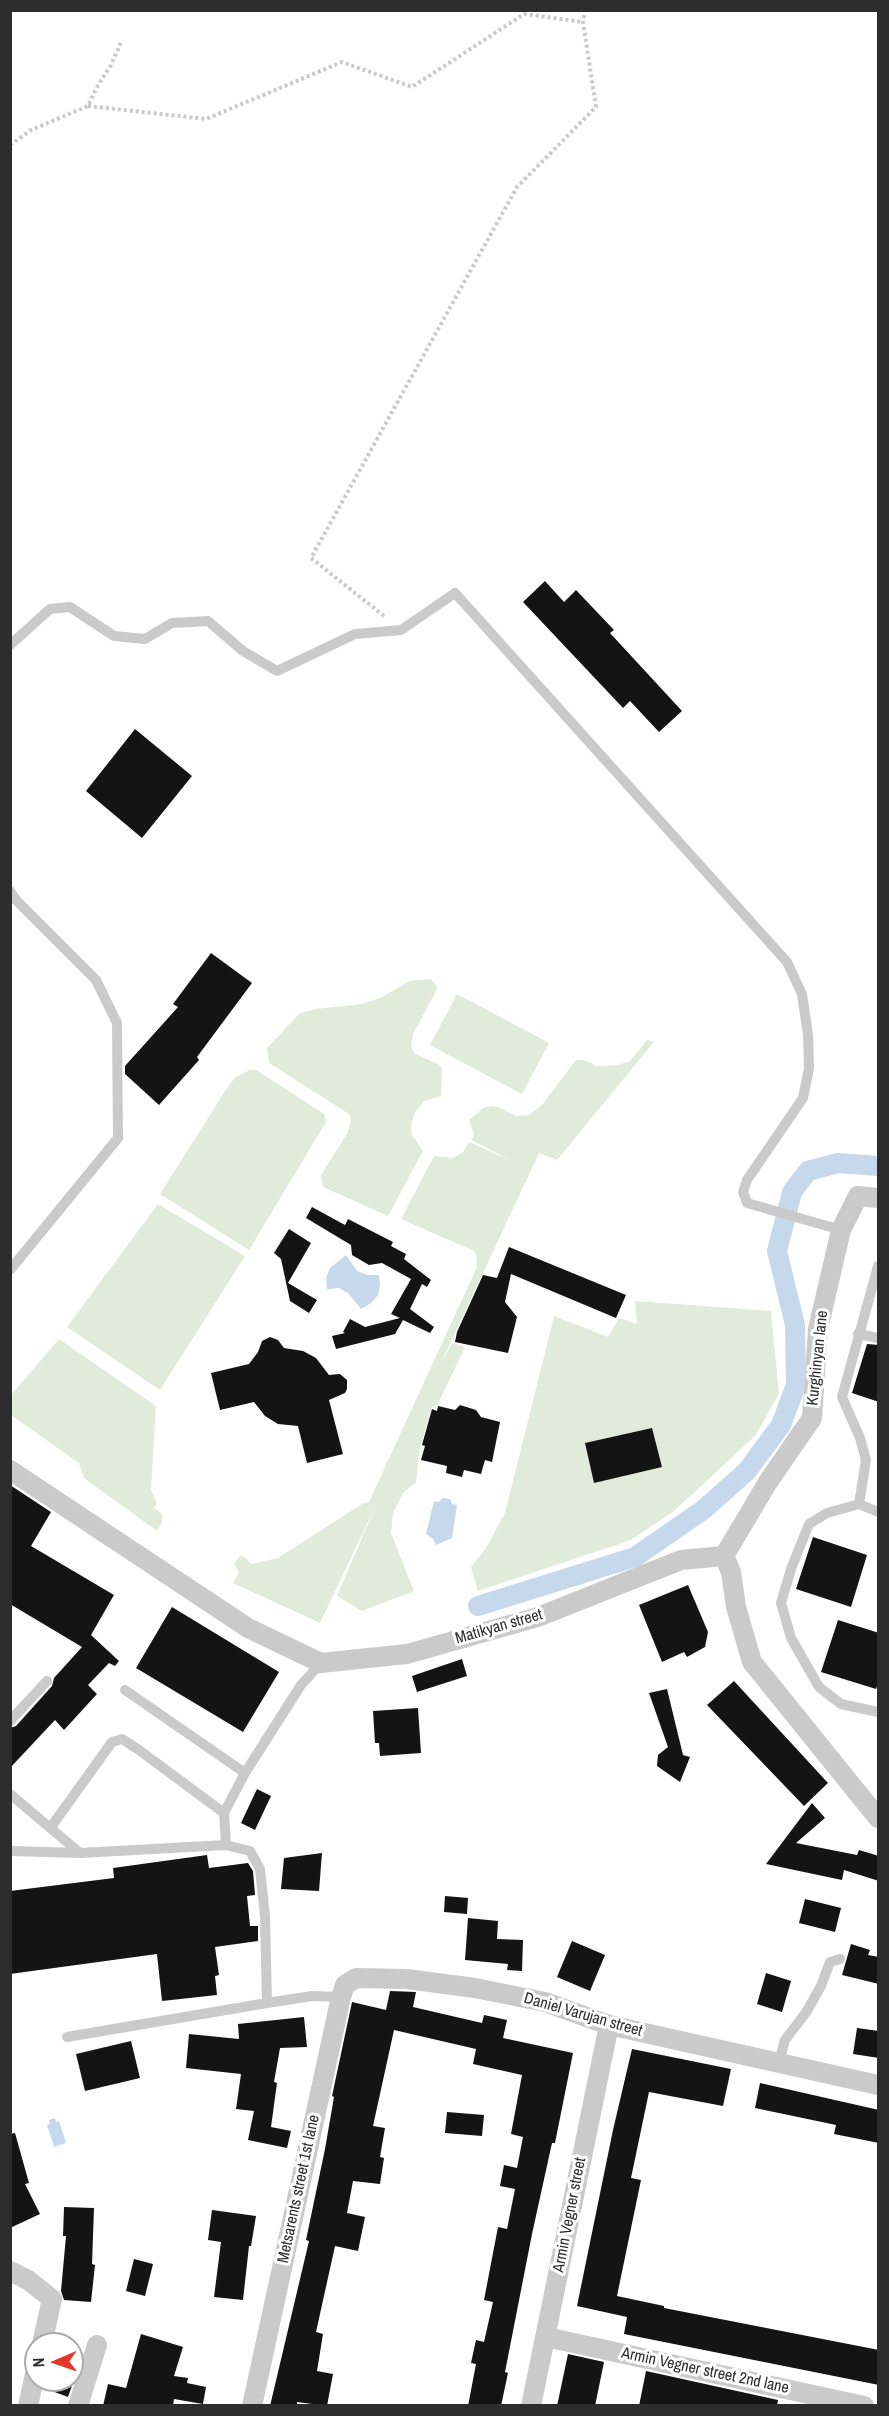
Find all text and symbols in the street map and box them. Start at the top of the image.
street label: Kurghinyan lane [803,1309,833,1407]
street label: Matikyan street [453,1605,545,1649]
street label: Daniel Varujan street [522,1989,644,2041]
street label: Metsarents street 1st lane [274,2113,324,2265]
street label: Armin Vegner street [549,2156,591,2274]
north arrow [24,2332,84,2392]
street label: Armin Vegner street 2nd lane [620,2344,790,2398]
text: N [27,2357,49,2368]

